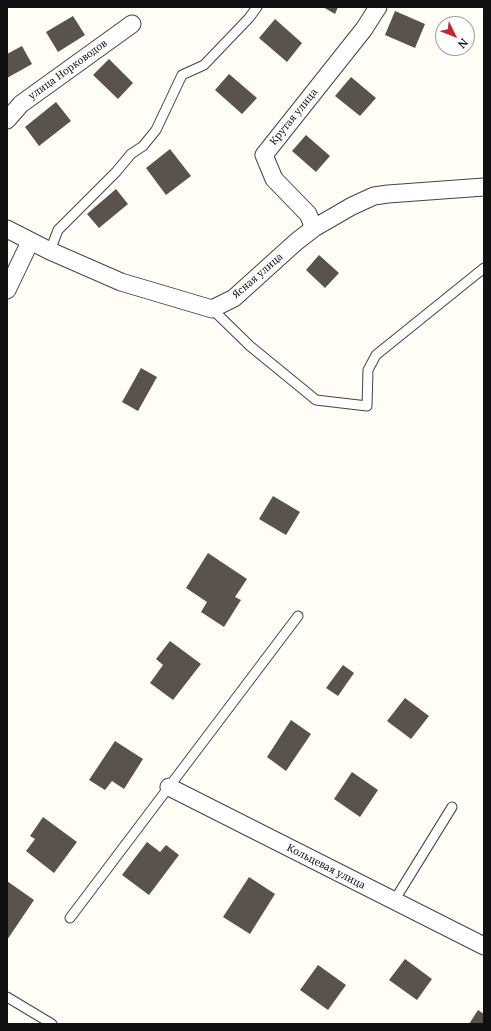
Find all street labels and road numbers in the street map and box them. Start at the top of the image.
street label: улица Норководов [26,37,110,103]
street label: Крутая улица [268,86,320,148]
street label: Ясная улица [230,251,286,301]
street label: Кольцевая улица [285,842,367,892]

